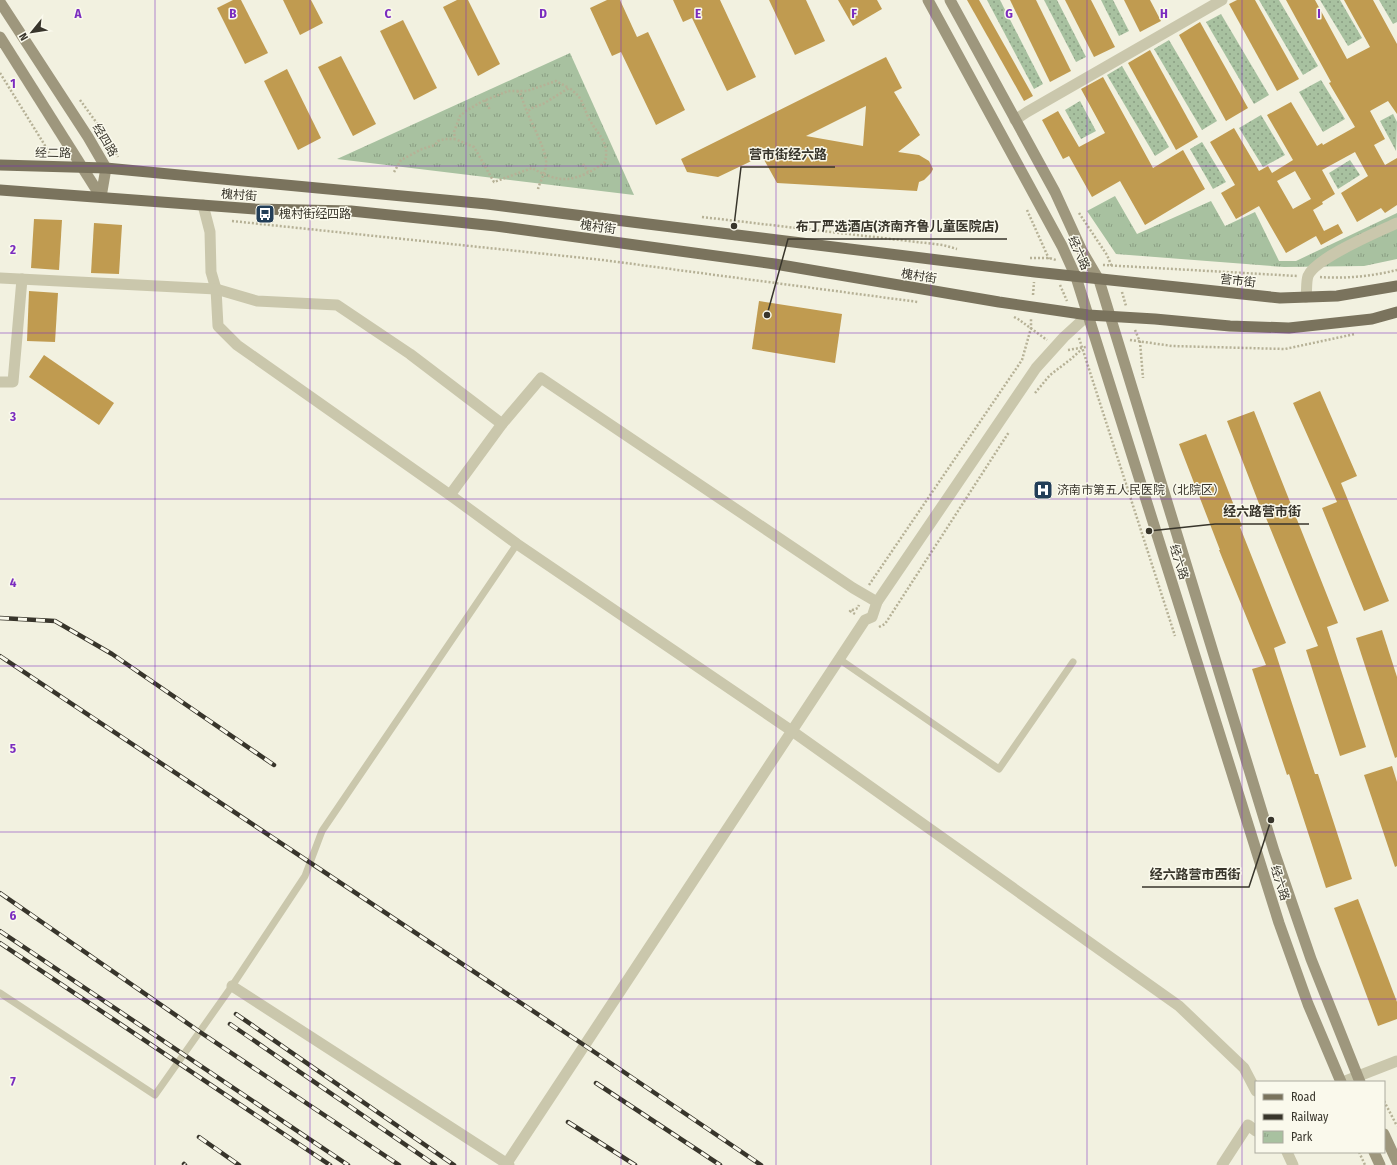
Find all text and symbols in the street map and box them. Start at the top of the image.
text: A [73,6,82,21]
text: B [229,6,237,21]
text: C [385,6,392,21]
text: D [539,6,547,21]
text: E [695,6,701,21]
text: F [851,6,857,21]
text: G [1005,6,1013,21]
text: H [1160,6,1168,21]
text: I [1317,6,1321,21]
north arrow [12,12,52,52]
text: N [16,31,31,43]
text: 1 [10,76,16,91]
street label: 经四路 [90,121,120,159]
callout: 营市街经六路 [741,142,835,167]
street label: 经二路 [35,146,71,160]
text: 营市街经六路 [749,147,827,162]
street label: 槐村街 [221,187,257,203]
bus stop icon: 槐村街经四路 [254,203,276,225]
place label: 槐村街经四路 [279,207,351,221]
callout: 布丁严选酒店(济南齐鲁儿童医院店) [788,214,1007,239]
street label: 槐村街 [579,218,617,236]
text: 布丁严选酒店(济南齐鲁儿童医院店) [796,219,998,234]
street label: 经六路 [1065,234,1093,272]
text: 2 [9,242,16,257]
street label: 槐村街 [900,266,938,286]
street label: 营市街 [1219,272,1257,290]
text: 3 [9,409,16,424]
hospital icon: 济南市第五人民医院（北院区） [1032,479,1054,501]
place label: 济南市第五人民医院（北院区） [1057,483,1225,497]
callout: 经六路营市街 [1215,499,1309,524]
text: 经六路营市街 [1223,504,1301,519]
street label: 经六路 [1167,543,1191,581]
text: 4 [10,575,17,590]
text: 5 [10,741,16,756]
callout: 经六路营市西街 [1142,862,1249,887]
street label: 经六路 [1268,864,1292,902]
text: 经六路营市西街 [1149,867,1241,882]
text: 6 [10,908,17,923]
text: 7 [10,1074,16,1089]
legend [1255,1081,1385,1153]
text: Road [1291,1090,1316,1104]
text: Railway [1291,1110,1329,1124]
text: Park [1291,1130,1313,1144]

